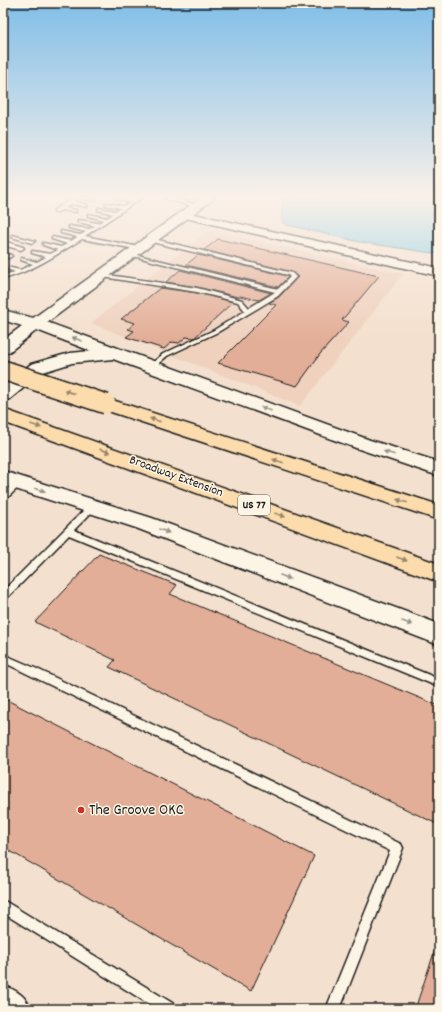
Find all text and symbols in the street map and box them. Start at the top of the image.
one-way arrow [71,336,83,342]
one-way arrow [63,388,75,394]
one-way arrow [260,406,272,412]
one-way arrow [149,417,161,423]
one-way arrow [30,424,42,430]
one-way arrow [100,449,112,455]
one-way arrow [382,449,394,455]
street label: Broadway Extension [126,451,226,503]
one-way arrow [272,457,284,463]
one-way arrow [34,487,46,493]
road number: US 77 [238,495,270,515]
one-way arrow [396,498,408,504]
one-way arrow [275,512,287,518]
one-way arrow [158,528,170,534]
one-way arrow [397,557,409,563]
one-way arrow [280,574,292,580]
one-way arrow [401,620,413,626]
place label: The Groove OKC [89,799,184,822]
marker: The Groove OKC [76,805,86,815]

